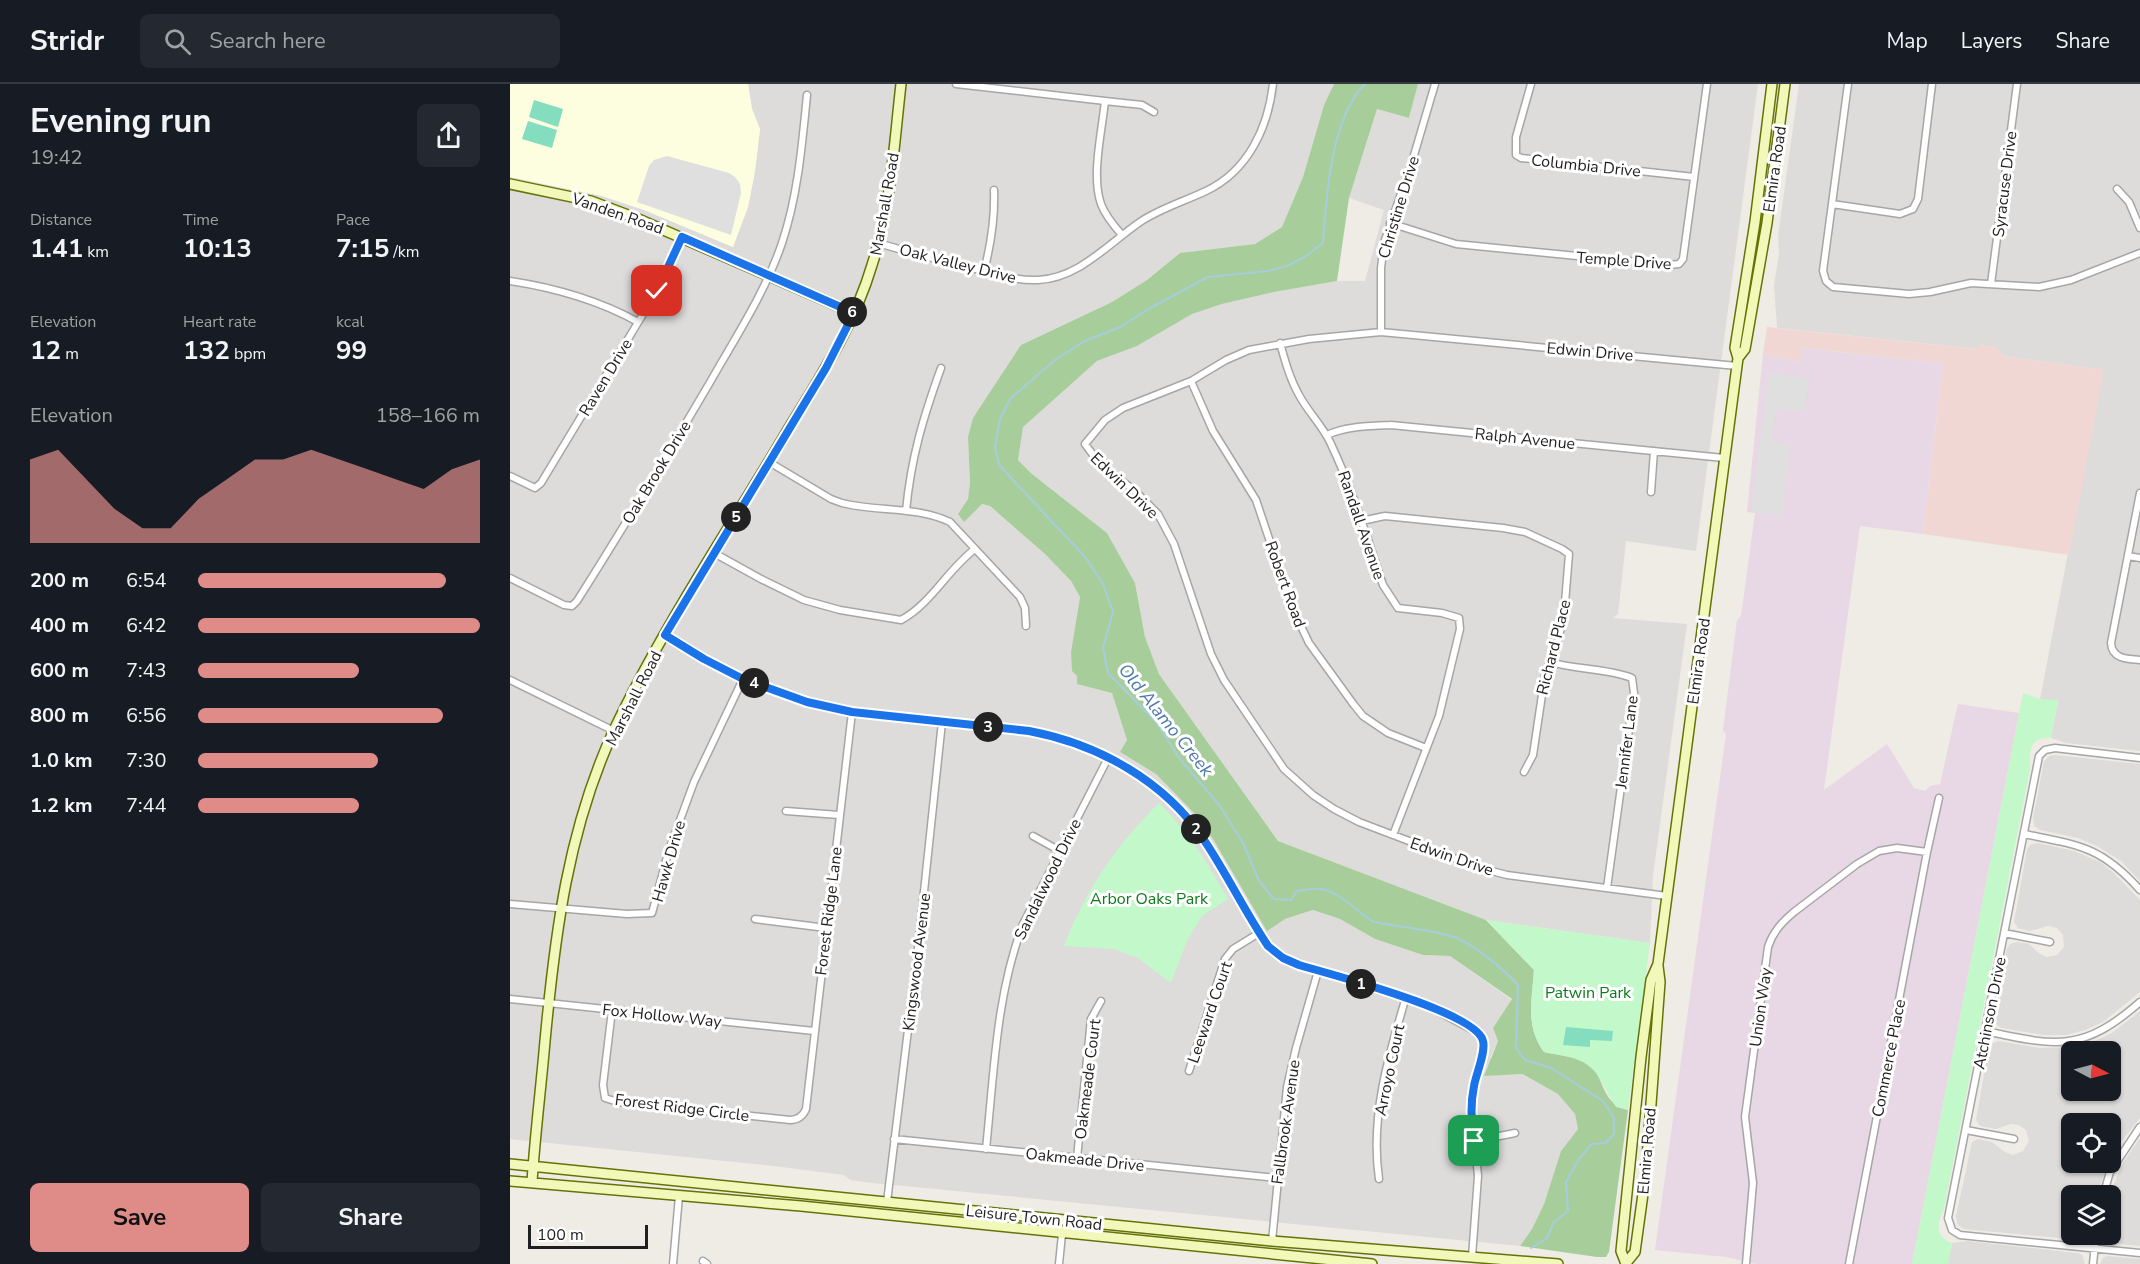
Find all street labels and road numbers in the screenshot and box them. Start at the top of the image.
street label: Elmira Road [1758,125,1792,214]
street label: Syracuse Drive [1988,130,2022,238]
street label: Columbia Drive [1530,149,1642,183]
street label: Marshall Road [865,151,905,257]
street label: Christine Drive [1373,153,1425,261]
street label: Vanden Road [568,188,667,240]
street label: Oak Valley Drive [897,239,1018,289]
street label: Temple Drive [1576,247,1672,275]
street label: Raven Drive [574,335,638,420]
street label: Edwin Drive [1546,337,1634,367]
street label: Oak Brook Drive [617,417,696,528]
street label: Ralph Avenue [1474,423,1576,455]
street label: Edwin Drive [1085,448,1163,524]
street label: Randall Avenue [1332,468,1390,583]
street label: Robert Road [1259,538,1311,631]
street label: Richard Place [1531,597,1576,697]
street label: Elmira Road [1682,617,1716,706]
street label: Marshall Road [601,647,667,750]
street label: Jennifer Lane [1610,694,1644,791]
street label: Sandalwood Drive [1009,815,1087,944]
street label: Hawk Drive [647,818,691,905]
street label: Edwin Drive [1407,832,1496,881]
street label: Forest Ridge Lane [810,846,848,977]
street label: Kingswood Avenue [898,892,936,1032]
street label: Atchinson Drive [1968,955,2012,1071]
street label: Leeward Court [1182,958,1238,1066]
street label: Union Way [1745,965,1778,1048]
street label: Commerce Place [1867,997,1911,1119]
street label: Fox Hollow Way [601,999,723,1033]
street label: Oakmeade Court [1070,1017,1106,1141]
street label: Arroyo Court [1370,1022,1410,1118]
street label: Fallbrook Avenue [1266,1058,1306,1186]
street label: Forest Ridge Circle [613,1089,750,1127]
street label: Elmira Road [1632,1107,1662,1195]
street label: Oakmeade Drive [1024,1143,1145,1177]
street label: Leisure Town Road [965,1200,1103,1236]

